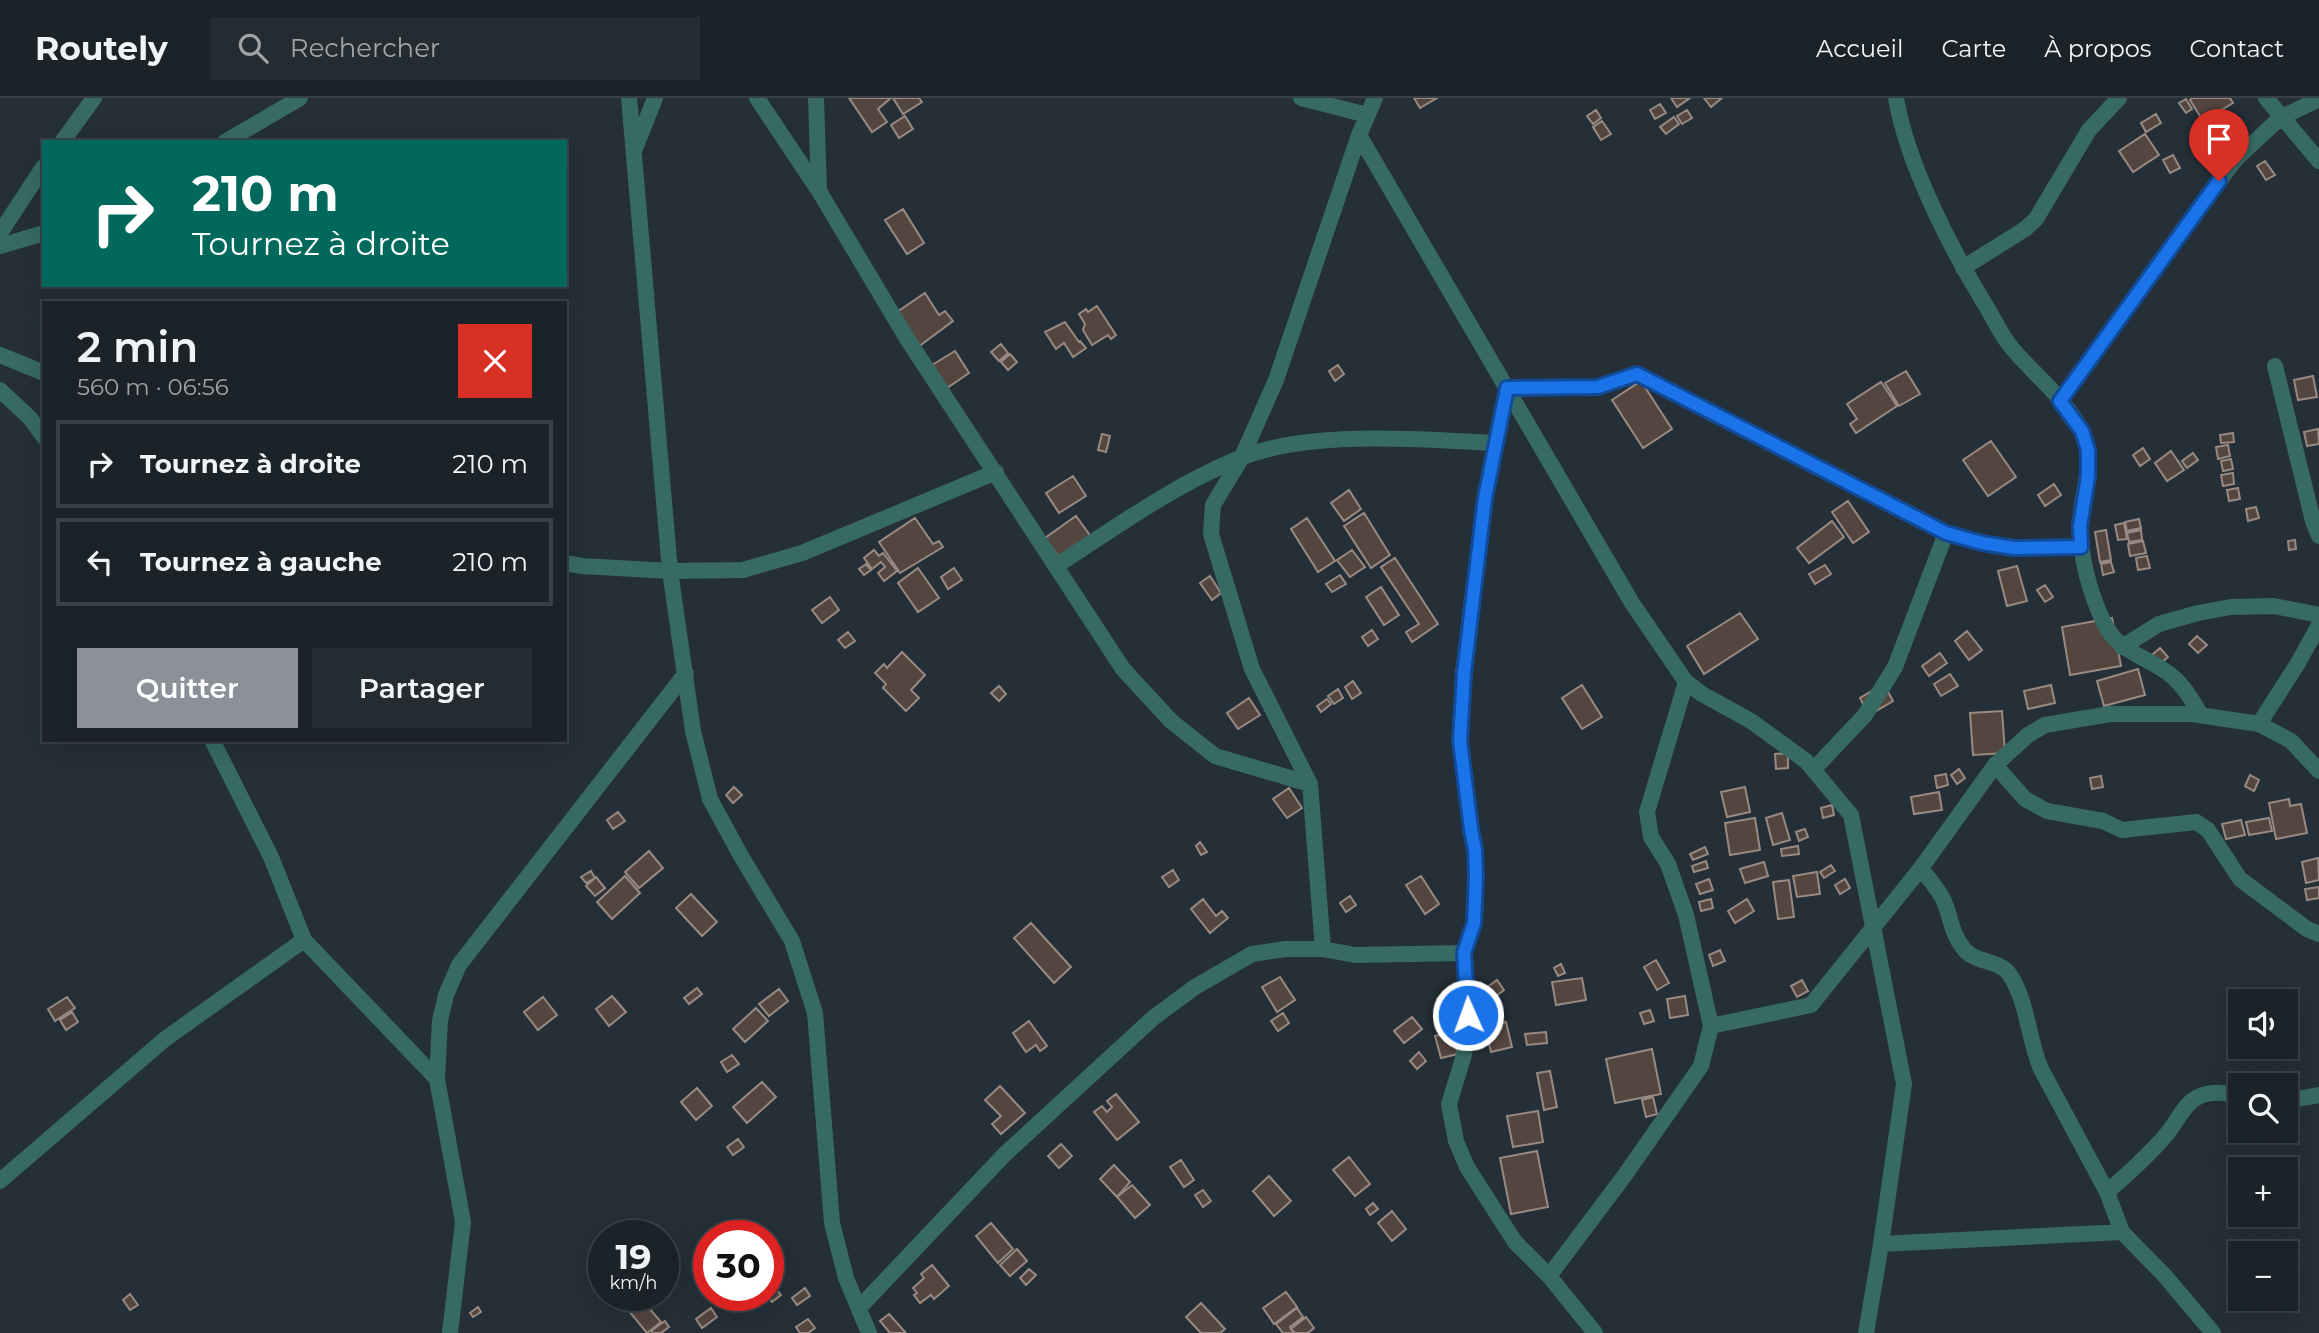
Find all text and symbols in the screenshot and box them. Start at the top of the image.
search box [210,17,700,80]
text: Routely [35,28,168,68]
icon: search [234,29,272,67]
text: Rechercher [290,32,440,64]
text: Accueil [1816,34,1903,63]
text: Carte [1941,34,2006,63]
text: À propos [2044,34,2151,63]
text: Contact [2189,34,2284,63]
pin [2189,109,2249,181]
icon: arrive [2200,120,2238,158]
text: 210 m [192,164,339,223]
icon: right [77,168,168,259]
text: Tournez à droite [192,224,450,263]
text: 2 min [77,321,198,373]
button: close [458,324,532,398]
text: 560 m · 06:56 [77,373,229,401]
icon: right [81,445,119,483]
text: Tournez à droite [140,448,361,480]
text: 210 m [452,448,528,480]
icon: left [81,543,119,581]
text: Tournez à gauche [140,546,382,578]
text: 210 m [452,546,528,578]
button: Quitter [77,648,298,728]
button: Partager [312,648,532,728]
position arrow [1431,978,1505,1052]
map controls [2228,989,2298,1311]
button: sound [2228,989,2298,1059]
button: search [2228,1073,2298,1143]
button: + [2228,1157,2298,1227]
speed limit sign: 30 [693,1220,784,1311]
text: 19 [615,1235,652,1278]
button: − [2228,1241,2298,1311]
text: km/h [609,1272,658,1294]

